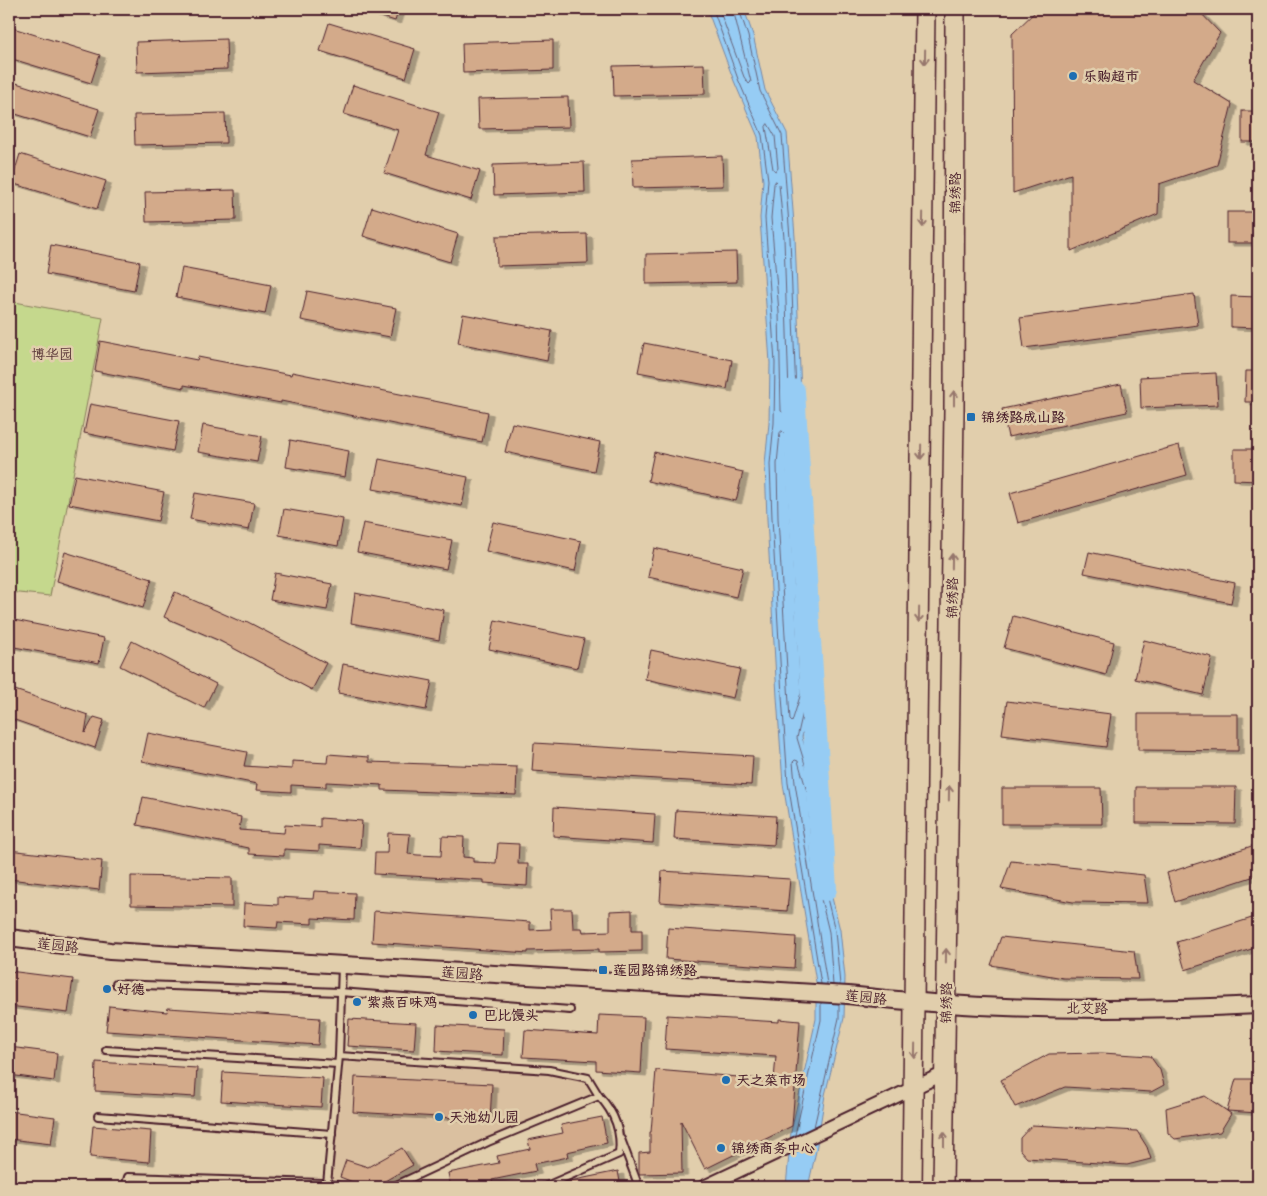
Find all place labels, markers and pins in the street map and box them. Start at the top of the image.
place label: 乐购超市 [1083,67,1139,85]
marker: 乐购超市 [1067,70,1079,82]
place label: 锦绣路成山路 [981,408,1065,426]
marker: 锦绣路成山路 [965,411,977,423]
place label: 莲园路锦绣路 [613,961,697,979]
marker: 莲园路锦绣路 [597,964,609,976]
place label: 好德 [117,980,145,998]
marker: 好德 [101,983,113,995]
place label: 紫燕百味鸡 [367,993,437,1011]
marker: 紫燕百味鸡 [351,996,363,1008]
place label: 巴比馒头 [483,1006,539,1024]
marker: 巴比馒头 [467,1009,479,1021]
place label: 天之菜市场 [736,1071,806,1089]
marker: 天之菜市场 [720,1074,732,1086]
place label: 天池幼儿园 [449,1108,519,1126]
marker: 天池幼儿园 [433,1111,445,1123]
place label: 锦绣商务中心 [731,1139,815,1157]
marker: 锦绣商务中心 [715,1142,727,1154]

